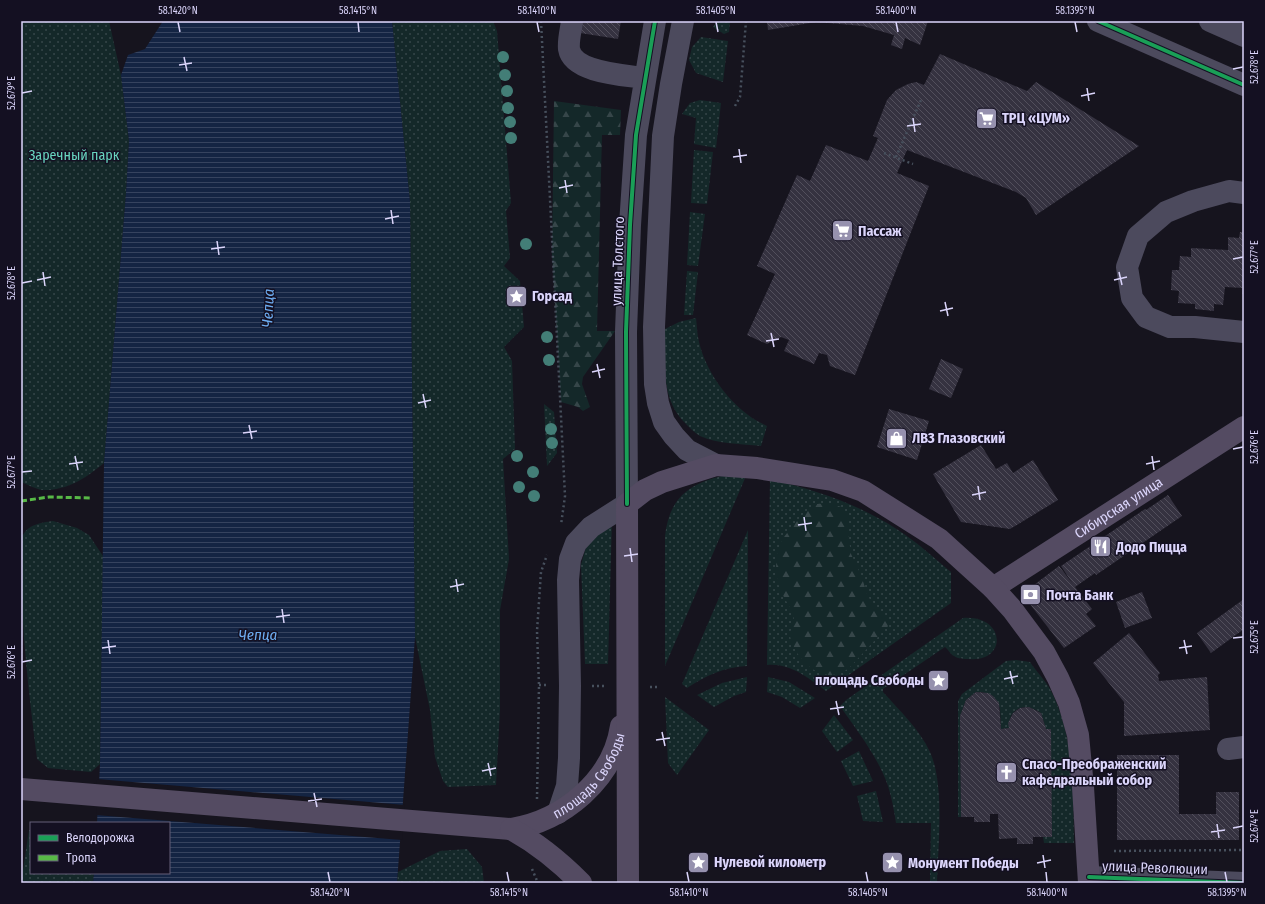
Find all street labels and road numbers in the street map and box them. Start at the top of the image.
street label: улица Толстого [608,216,628,306]
street label: Сибирская улица [1071,473,1166,542]
street label: площадь Свободы [550,731,628,822]
street label: улица Революции [1102,858,1208,878]

